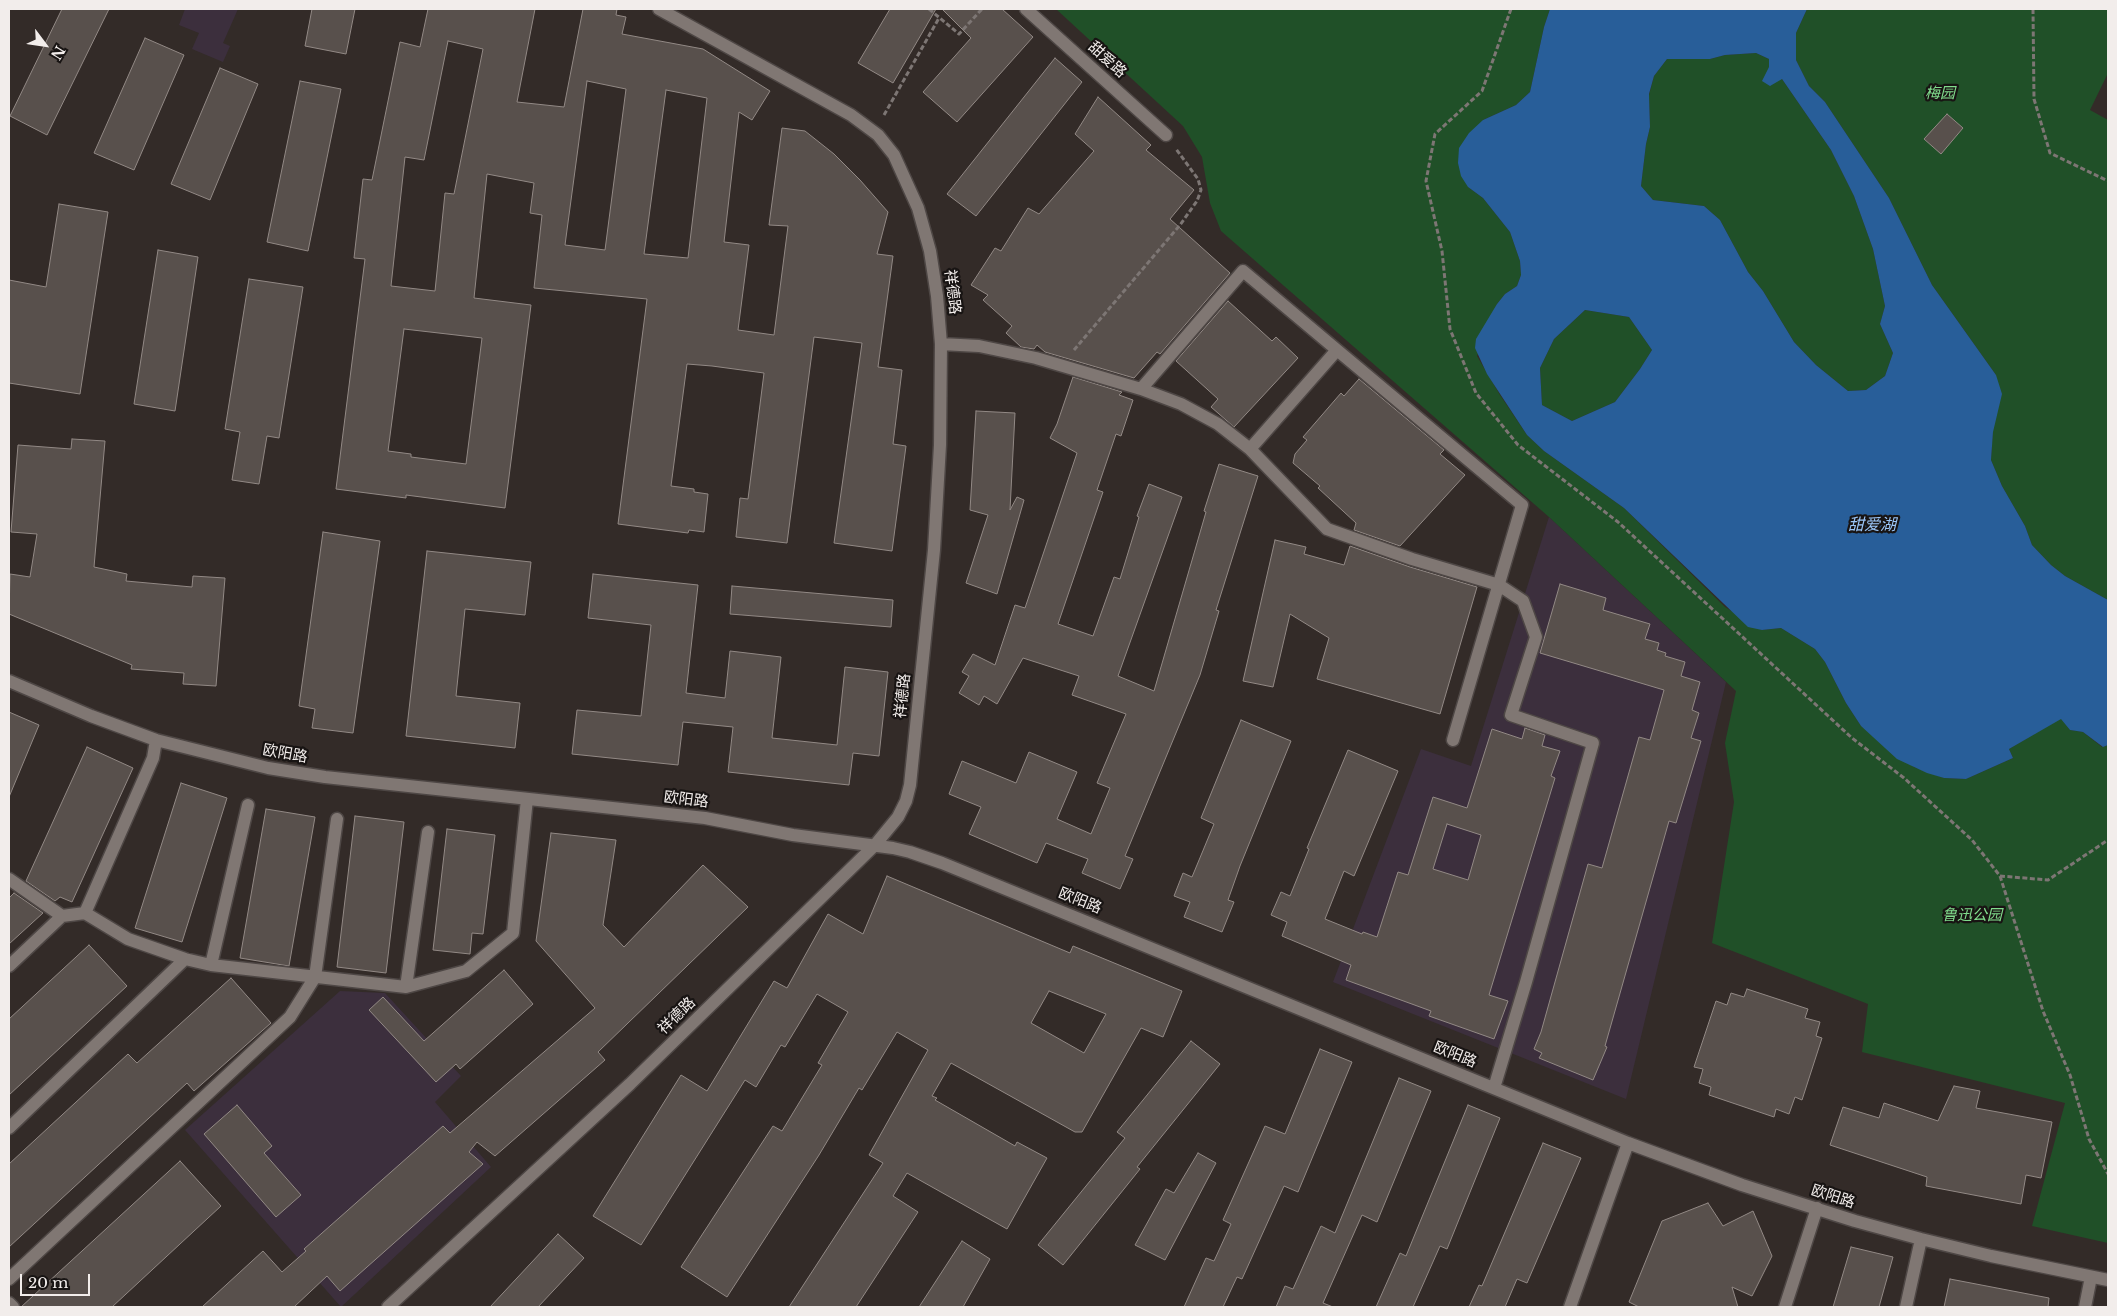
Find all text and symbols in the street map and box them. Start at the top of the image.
north arrow [20,20,70,70]
street label: 甜爱路 [1084,38,1130,82]
text: N [47,42,69,63]
park label: 梅园 [1925,85,1955,103]
street label: 祥德路 [940,269,964,315]
water label: 甜爱湖 [1848,515,1896,535]
street label: 祥德路 [892,673,914,719]
street label: 欧阳路 [261,741,309,767]
street label: 欧阳路 [663,788,709,812]
street label: 欧阳路 [1056,884,1104,918]
park label: 鲁迅公园 [1942,907,2002,925]
street label: 祥德路 [655,994,699,1038]
street label: 欧阳路 [1431,1038,1479,1072]
street label: 欧阳路 [1809,1181,1857,1213]
scale bar [22,1264,92,1296]
text: 20 m [28,1273,68,1292]

